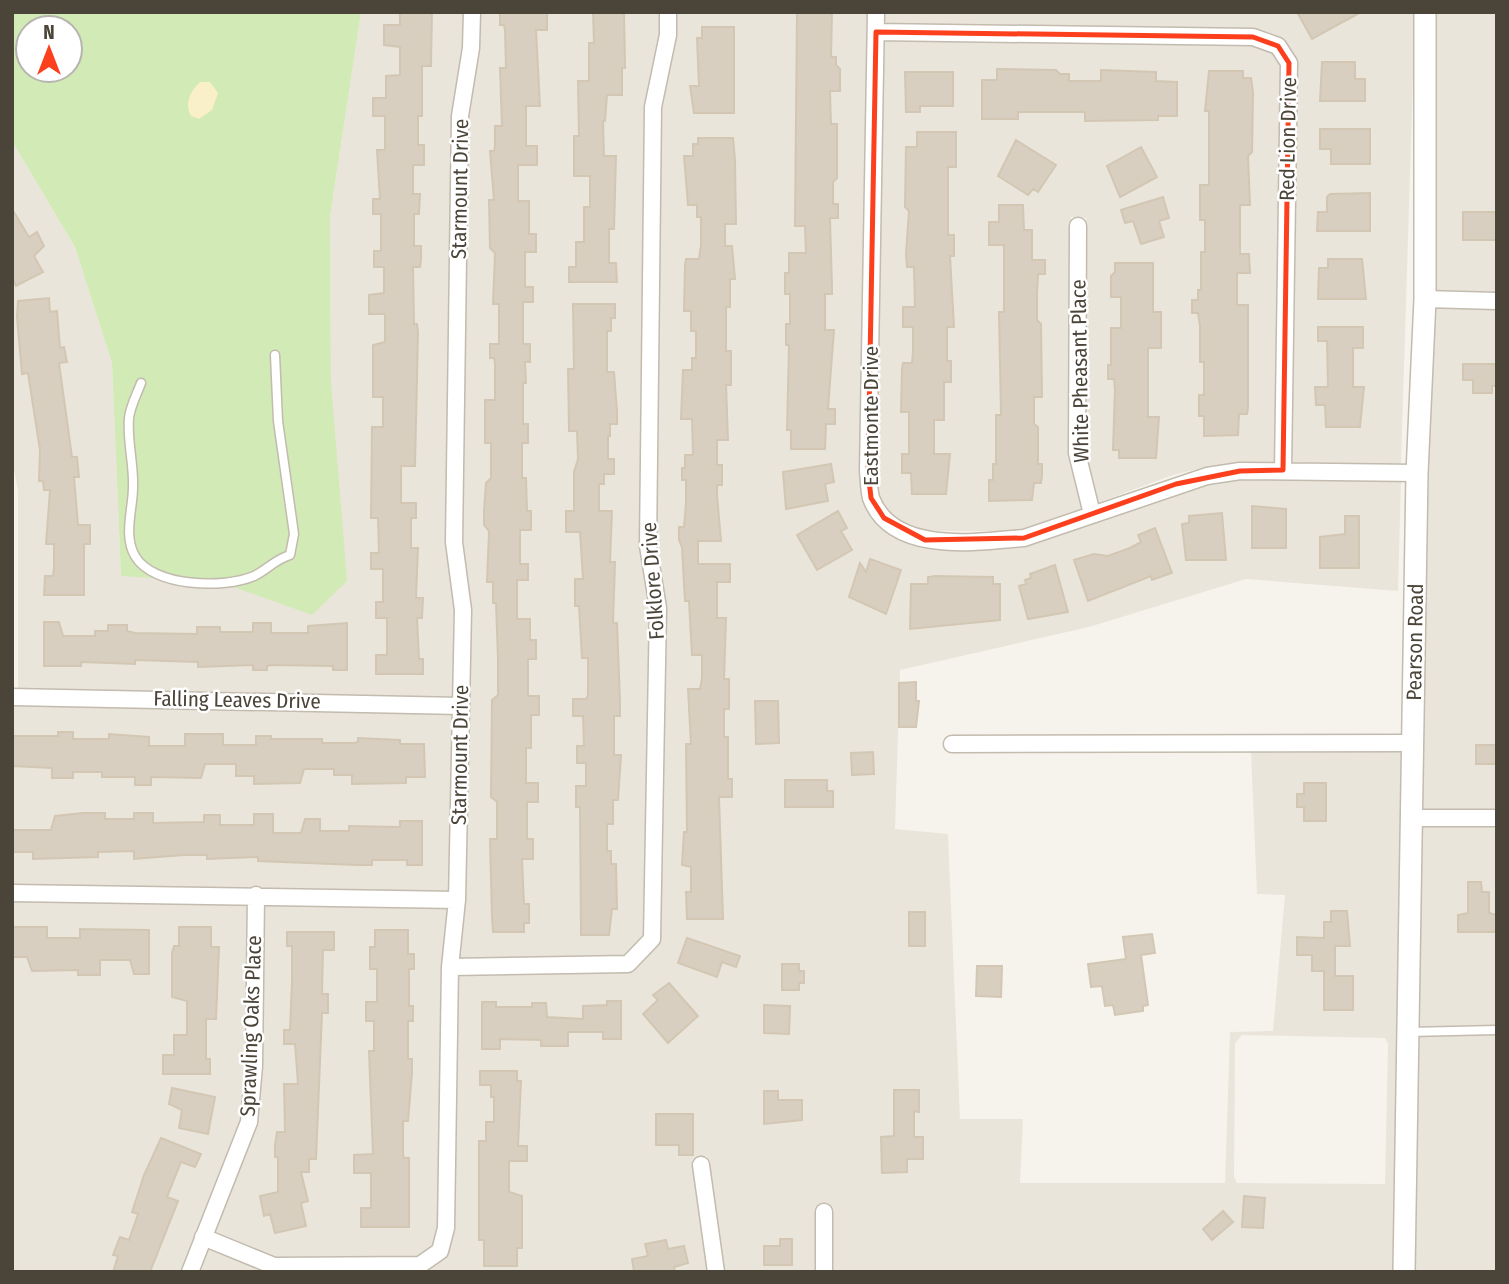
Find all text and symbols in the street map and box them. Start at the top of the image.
north arrow [14,14,84,84]
text: N [43,21,55,44]
street label: Red Lion Drive [1274,77,1302,201]
street label: Starmount Drive [446,119,474,259]
street label: White Pheasant Place [1065,279,1095,463]
street label: Eastmonte Drive [858,346,884,486]
street label: Folklore Drive [636,521,670,641]
street label: Pearson Road [1401,583,1429,701]
street label: Starmount Drive [446,685,474,825]
street label: Falling Leaves Drive [153,686,321,714]
street label: Sprawling Oaks Place [235,935,267,1117]

